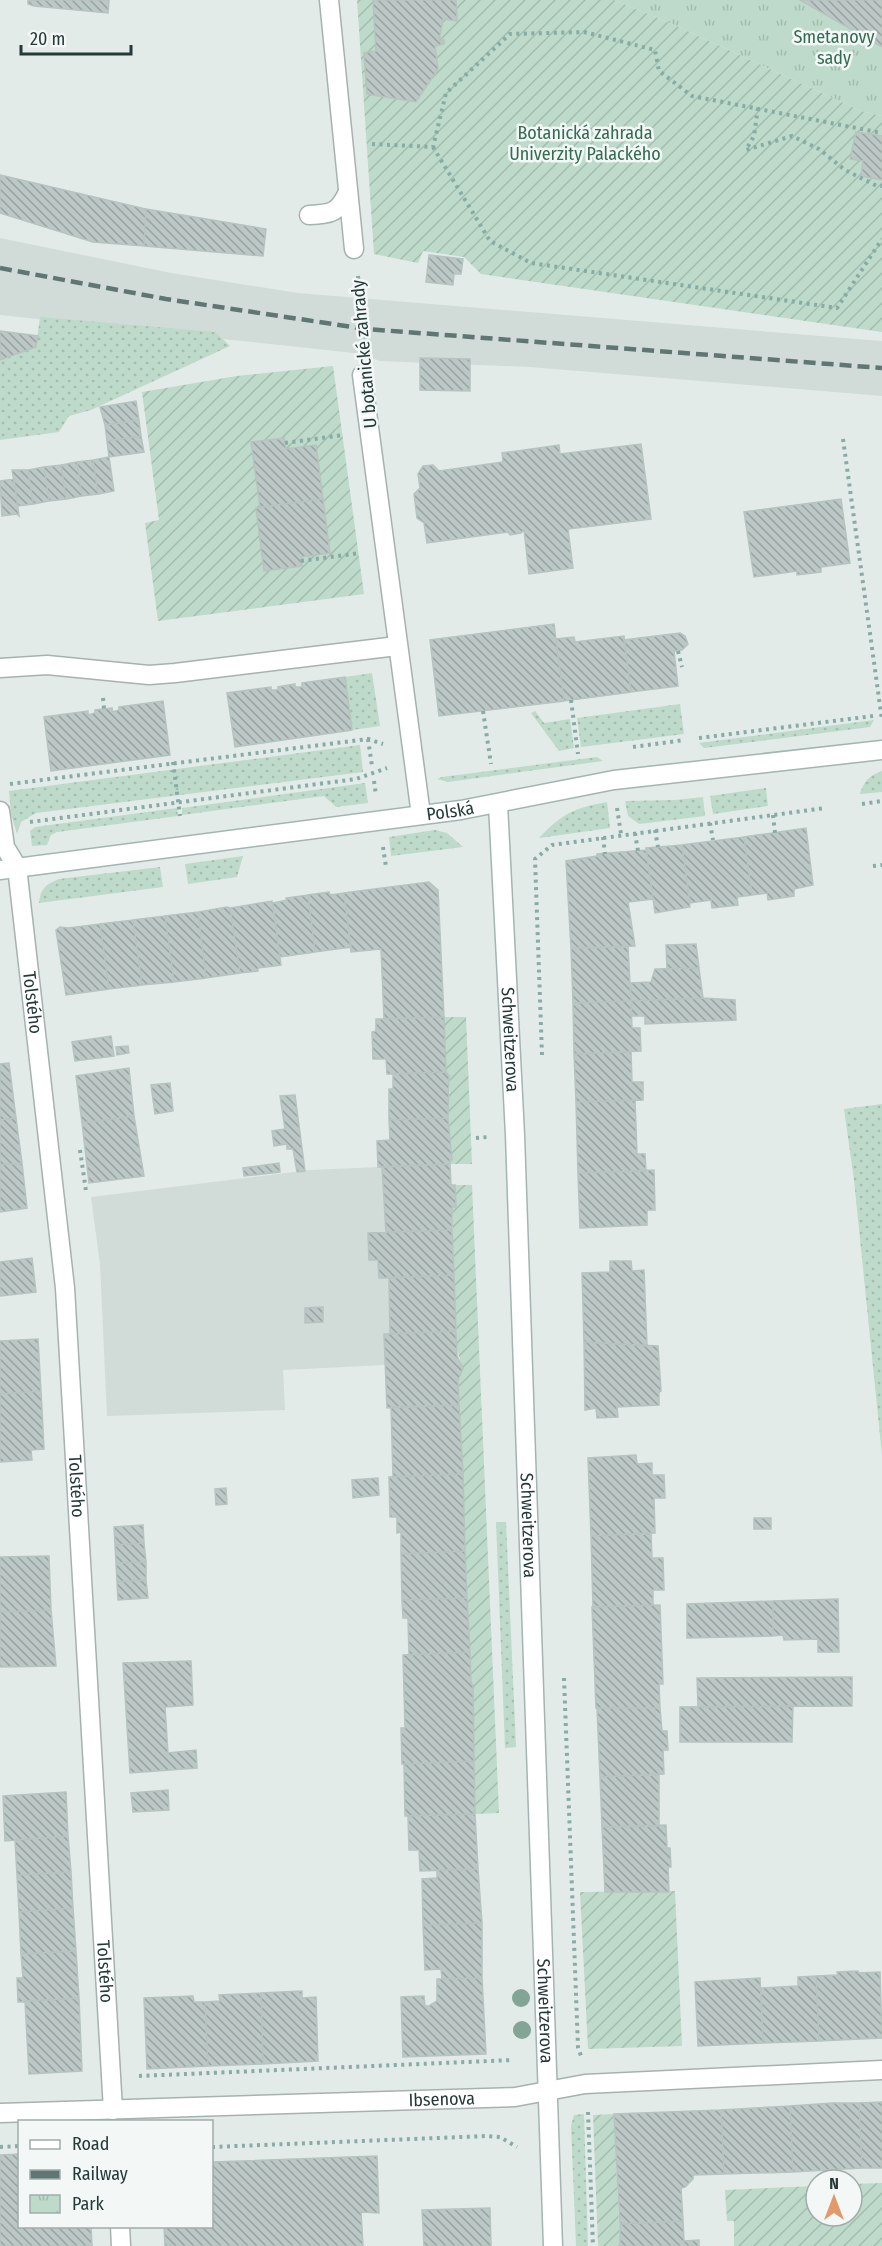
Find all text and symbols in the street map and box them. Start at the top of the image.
scale bar [21,18,130,56]
park label: Smetanovy sady [793,26,875,69]
text: 20 m [30,28,65,50]
park label: Botanická zahrada Univerzity Palackého [509,122,661,165]
street label: U botanické zahrady [347,279,381,429]
street label: Polská [425,797,476,825]
street label: Tolstého [18,970,47,1035]
street label: Schweitzerova [496,987,524,1093]
street label: Tolstého [64,1454,89,1518]
street label: Schweitzerova [516,1473,541,1578]
street label: Tolstého [92,1939,118,2003]
street label: Schweitzerova [532,1958,558,2064]
street label: Ibsenova [408,2087,475,2111]
legend [18,2120,213,2228]
text: Road [72,2133,109,2155]
text: Railway [72,2163,128,2185]
north arrow [804,2168,864,2228]
text: N [829,2174,839,2193]
text: Park [72,2193,105,2215]

